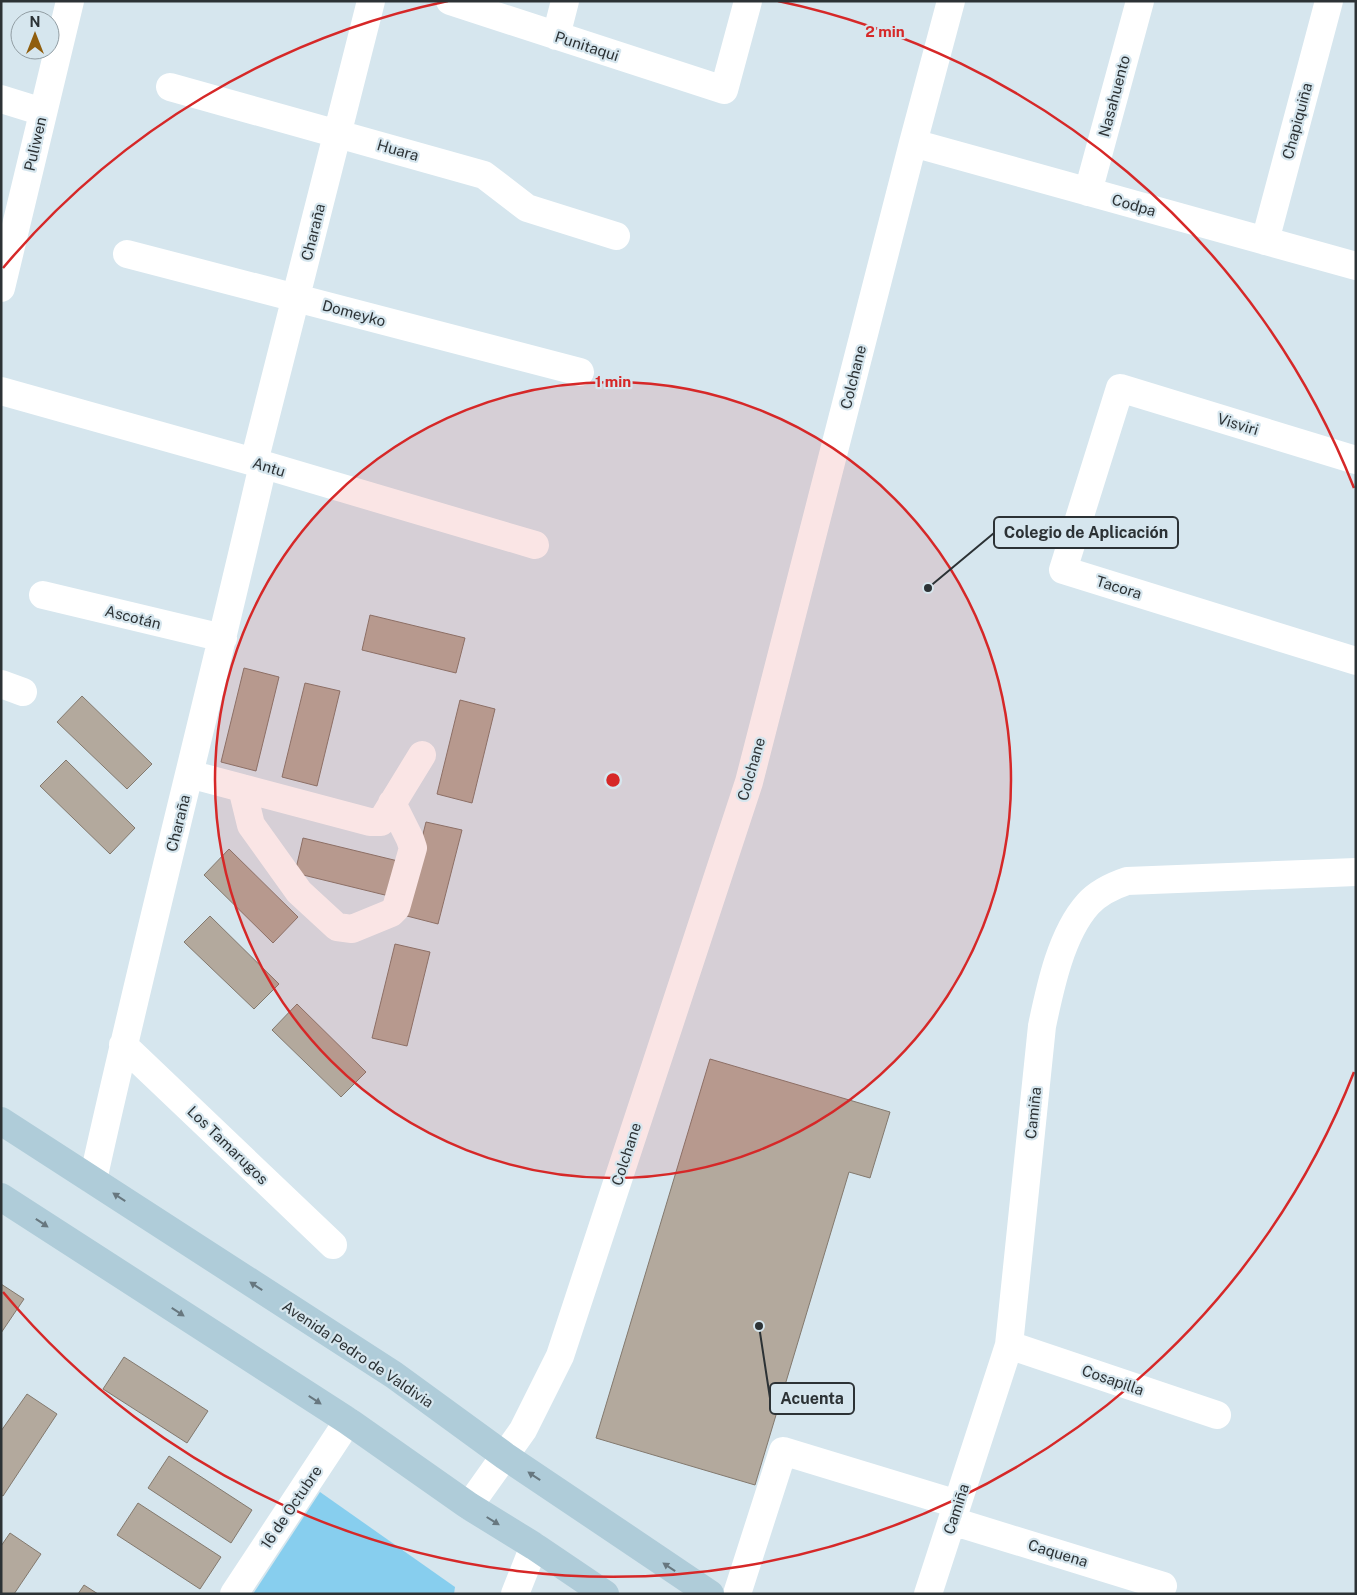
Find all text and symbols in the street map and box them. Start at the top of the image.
north arrow [10,10,60,60]
text: N [30,14,40,30]
text: 2 min [865,23,905,40]
street label: Punitaqui [553,28,621,64]
street label: Nasahuento [1095,53,1133,139]
street label: Chapiquiña [1279,81,1315,161]
street label: Puliwen [21,115,49,173]
street label: Huara [375,136,421,164]
street label: Codpa [1110,191,1158,219]
street label: Charaña [298,202,328,262]
street label: Domeyko [320,296,388,330]
street label: Colchane [837,343,869,411]
text: 1 min [595,373,631,390]
street label: Visviri [1215,410,1261,438]
street label: Antu [251,454,287,480]
callout: Colegio de Aplicación [994,517,1178,548]
text: Colegio de Aplicación [1004,523,1168,542]
street label: Tacora [1094,572,1144,602]
street label: Ascotán [103,602,163,632]
street label: Colchane [734,735,768,803]
centre of rings [604,771,622,789]
street label: Charaña [163,793,193,853]
street label: Camiña [1022,1086,1044,1140]
street label: Los Tamarugos [184,1102,272,1188]
street label: Colchane [608,1120,644,1188]
one-way arrow [113,1192,126,1202]
one-way arrow [36,1218,49,1228]
one-way arrow [249,1281,262,1290]
street label: Avenida Pedro de Valdivia [279,1297,437,1411]
one-way arrow [172,1307,185,1317]
street label: Cosapilla [1080,1361,1146,1399]
callout: Acuenta [770,1383,854,1414]
text: Acuenta [780,1389,844,1408]
one-way arrow [308,1395,322,1404]
street label: 16 de Octubre [257,1462,325,1552]
one-way arrow [527,1471,541,1481]
street label: Camiña [940,1482,972,1536]
one-way arrow [486,1516,499,1525]
street label: Caquena [1026,1536,1090,1570]
one-way arrow [662,1562,676,1571]

